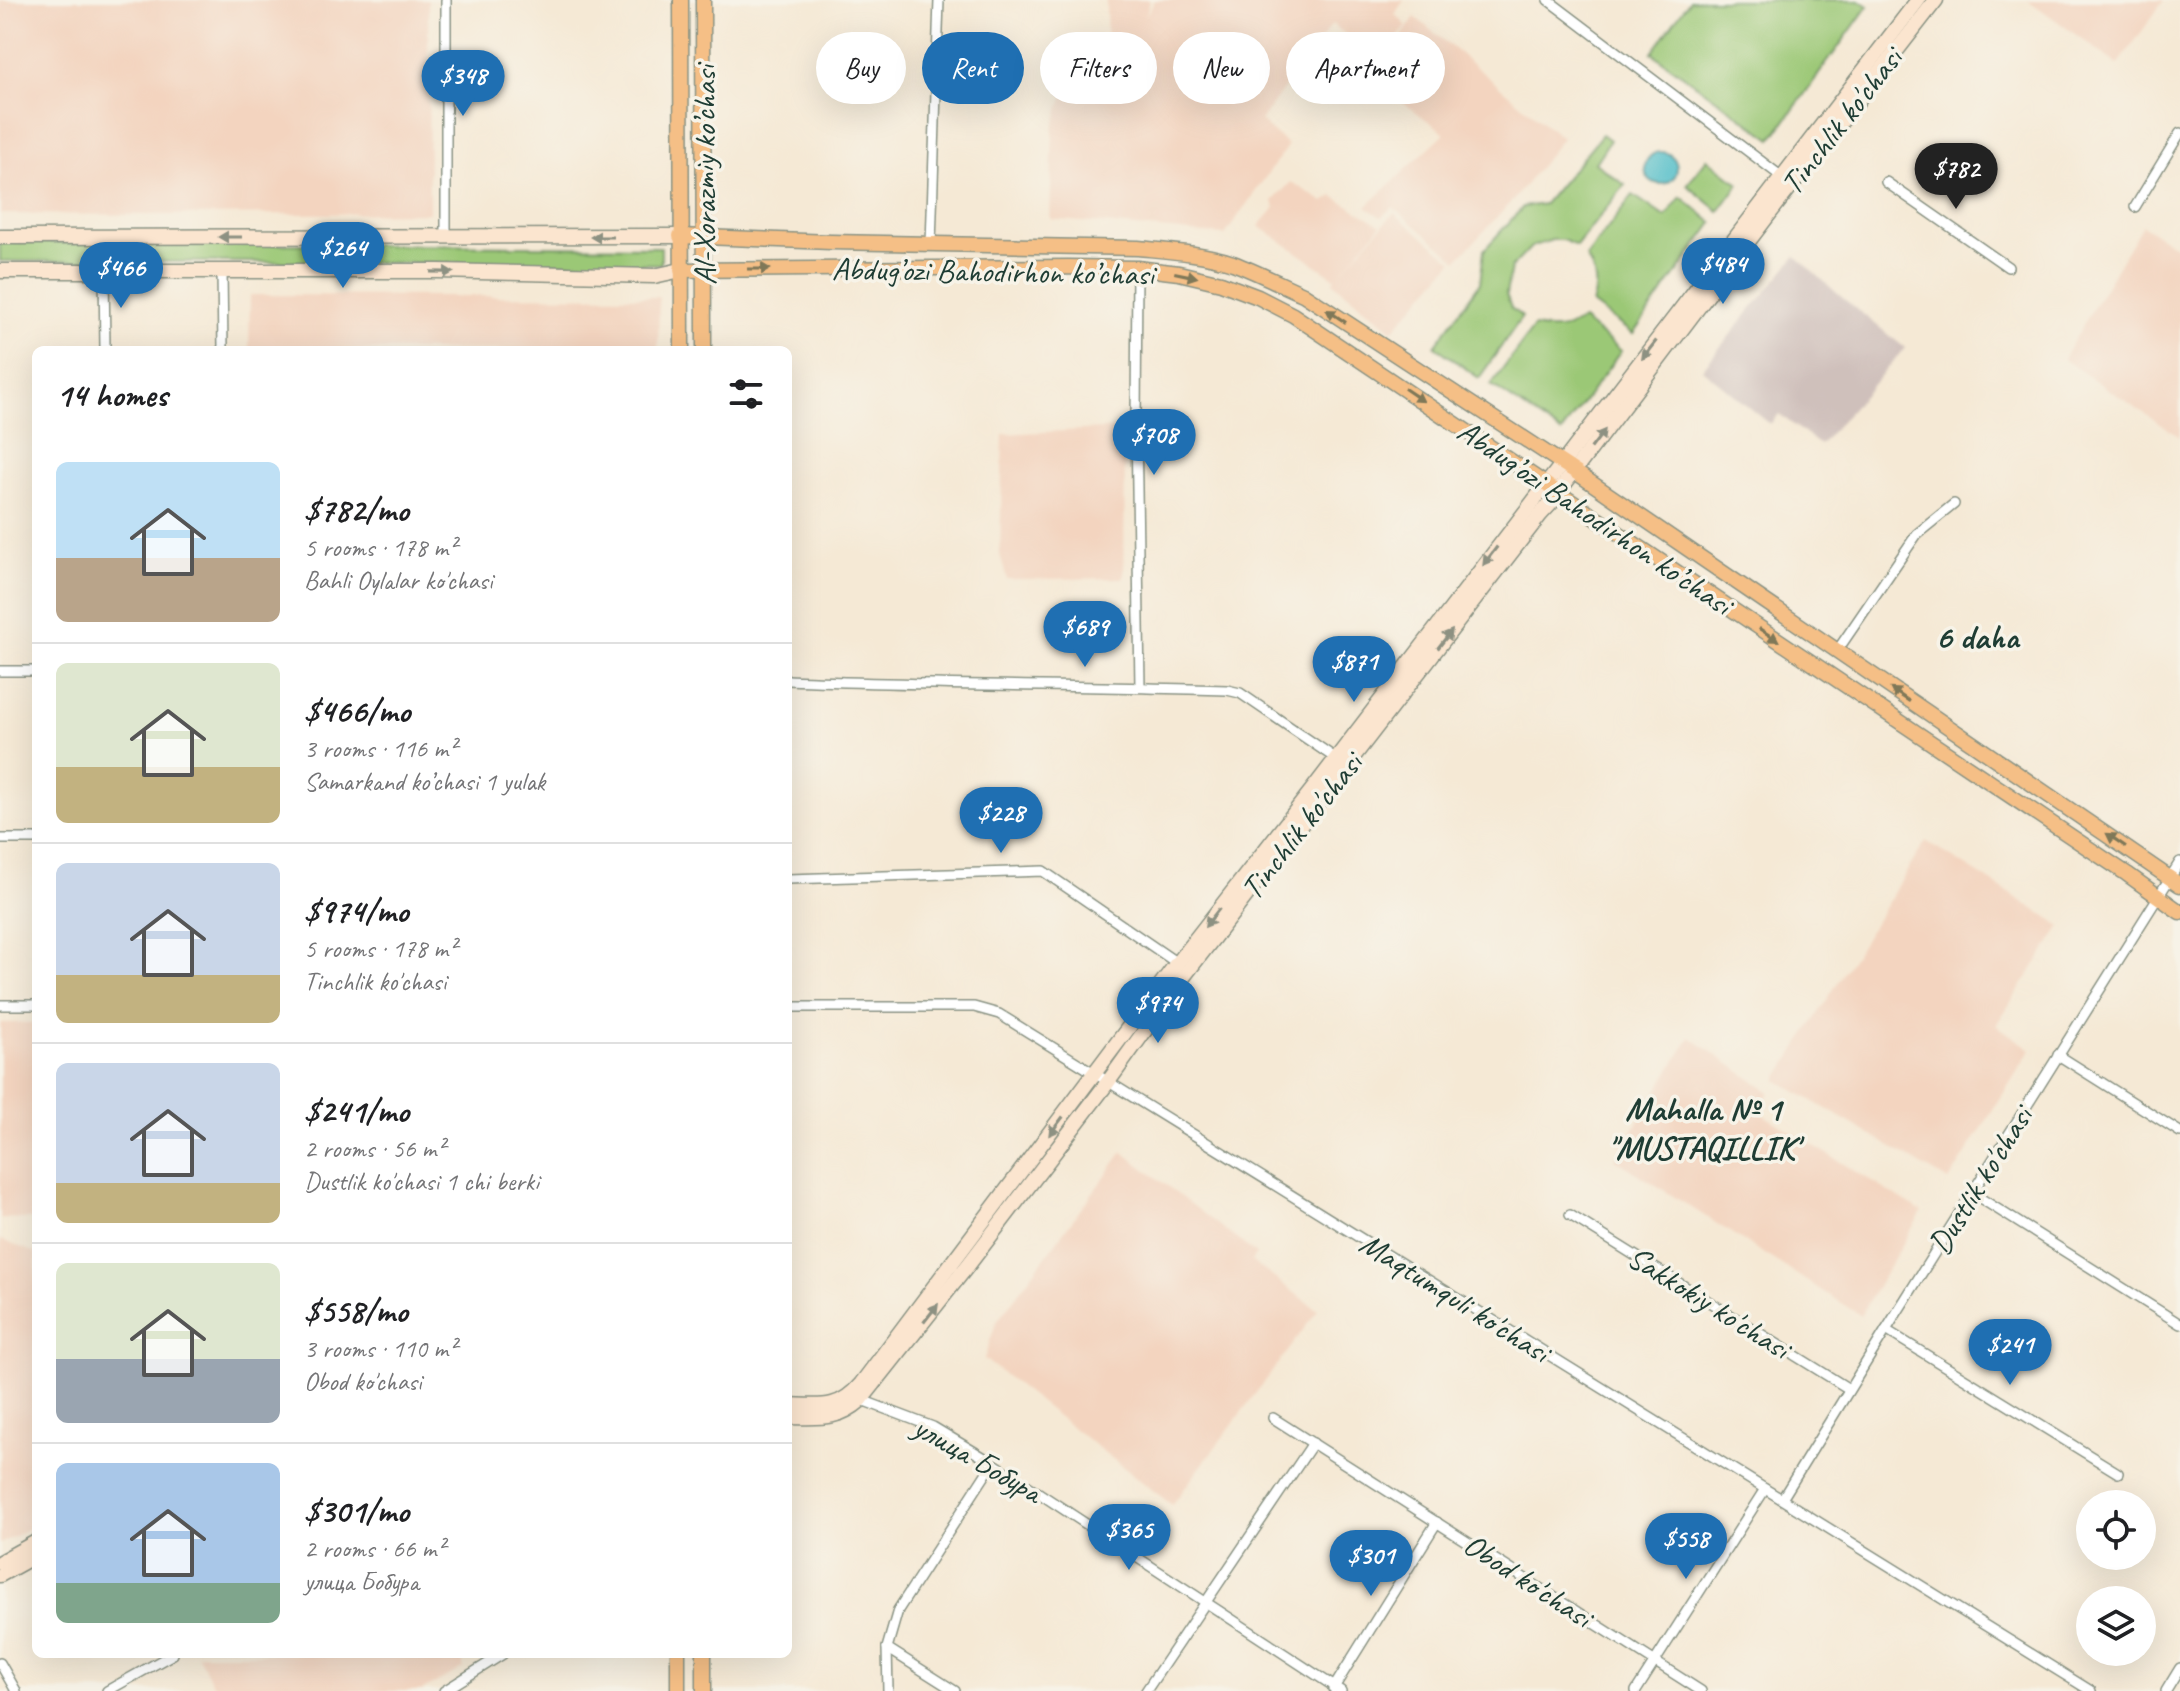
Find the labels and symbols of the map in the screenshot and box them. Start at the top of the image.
street label: Tinchlik ko'chasi [1771,37,1914,203]
pin: $348 [416,50,510,118]
street label: Al-Xorazmiy ko’chasi [684,61,725,285]
pin: $782 [1909,143,2003,211]
pin: $264 [296,222,390,290]
one-way arrow [217,231,242,243]
one-way arrow [589,231,614,243]
pin: $484 [1676,238,1770,306]
pin: $466 [74,242,168,310]
street label: Abdug’ozi Bahodirhon ko’chasi [832,248,1158,295]
one-way arrow [747,263,772,275]
one-way arrow [430,265,455,278]
one-way arrow [1174,269,1199,282]
one-way arrow [1325,309,1347,323]
one-way arrow [1641,340,1657,360]
one-way arrow [1403,387,1425,402]
pin: $708 [1107,409,1201,477]
street label: Abdug’ozi Bahodirhon ko’chasi [1450,410,1743,627]
one-way arrow [1590,429,1606,449]
one-way arrow [1483,546,1499,566]
pin: $689 [1038,601,1132,669]
district label: 6 daha [1936,615,2021,658]
one-way arrow [1758,627,1779,642]
one-way arrow [1437,629,1453,649]
pin: $871 [1307,636,1401,704]
one-way arrow [1890,688,1911,703]
street label: Tinchlik ko'chasi [1231,742,1374,908]
pin: $228 [954,787,1048,855]
one-way arrow [2105,833,2126,848]
one-way arrow [1205,908,1221,928]
pin: $974 [1111,977,1205,1045]
district label: Mahalla № 1 "MUSTAQILLIK' [1608,1087,1805,1169]
street label: Dustlik ko'chasi [1919,1096,2044,1262]
one-way arrow [1048,1115,1064,1136]
street label: Maqtumquli ko'chasi [1352,1223,1561,1374]
street label: Sakkokiy ko'chasi [1620,1236,1801,1371]
one-way arrow [923,1303,939,1323]
pin: $241 [1963,1319,2057,1387]
street label: улица Бобура [905,1405,1052,1514]
pin: $365 [1082,1504,1176,1572]
pin: $558 [1639,1513,1733,1581]
street label: Obod ko'chasi [1456,1524,1603,1639]
pin: $301 [1324,1530,1418,1598]

